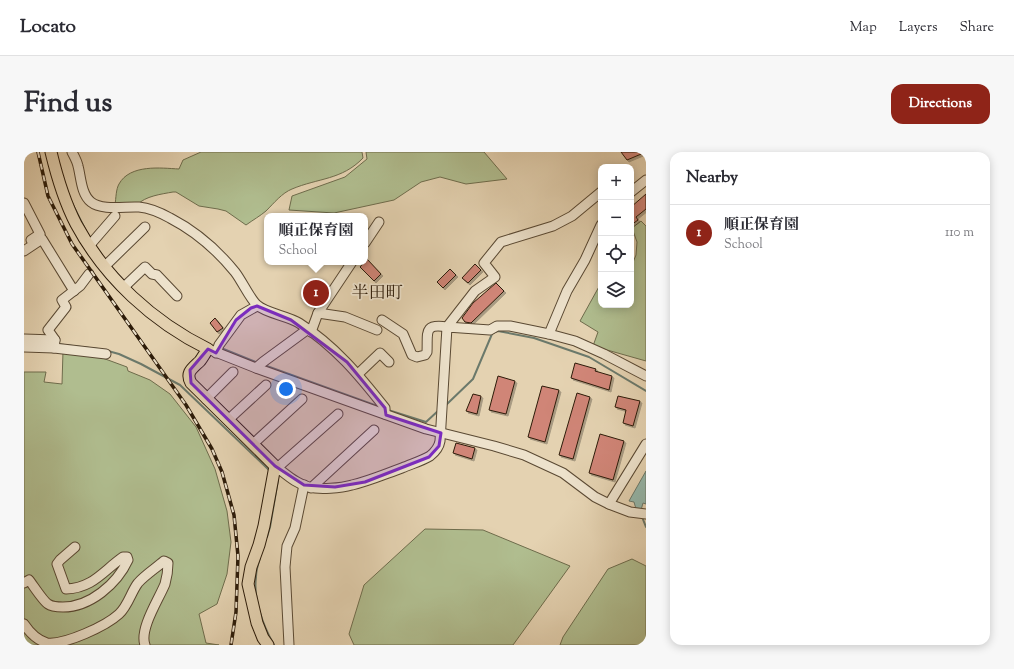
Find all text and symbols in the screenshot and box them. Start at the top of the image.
text: Locato [20,14,76,41]
text: Map [850,18,877,38]
text: Layers [899,18,937,38]
text: Share [959,18,994,38]
text: Find us [24,84,112,124]
button: Directions [891,84,990,124]
map controls [598,164,634,308]
button: + [598,164,634,200]
text: Nearby [686,166,738,190]
button: − [598,200,634,236]
popup [264,213,368,265]
text: 順正保育園 [724,215,799,236]
text: 順正保育園 [278,221,354,242]
text: 1 [697,224,701,242]
text: 110 m [945,224,974,242]
button: locate [598,236,634,272]
text: School [724,236,763,254]
text: School [278,242,317,260]
button: layers [598,272,634,308]
pin: 1 [303,278,329,308]
district label: 半田町 [352,282,403,306]
your location [276,379,296,399]

